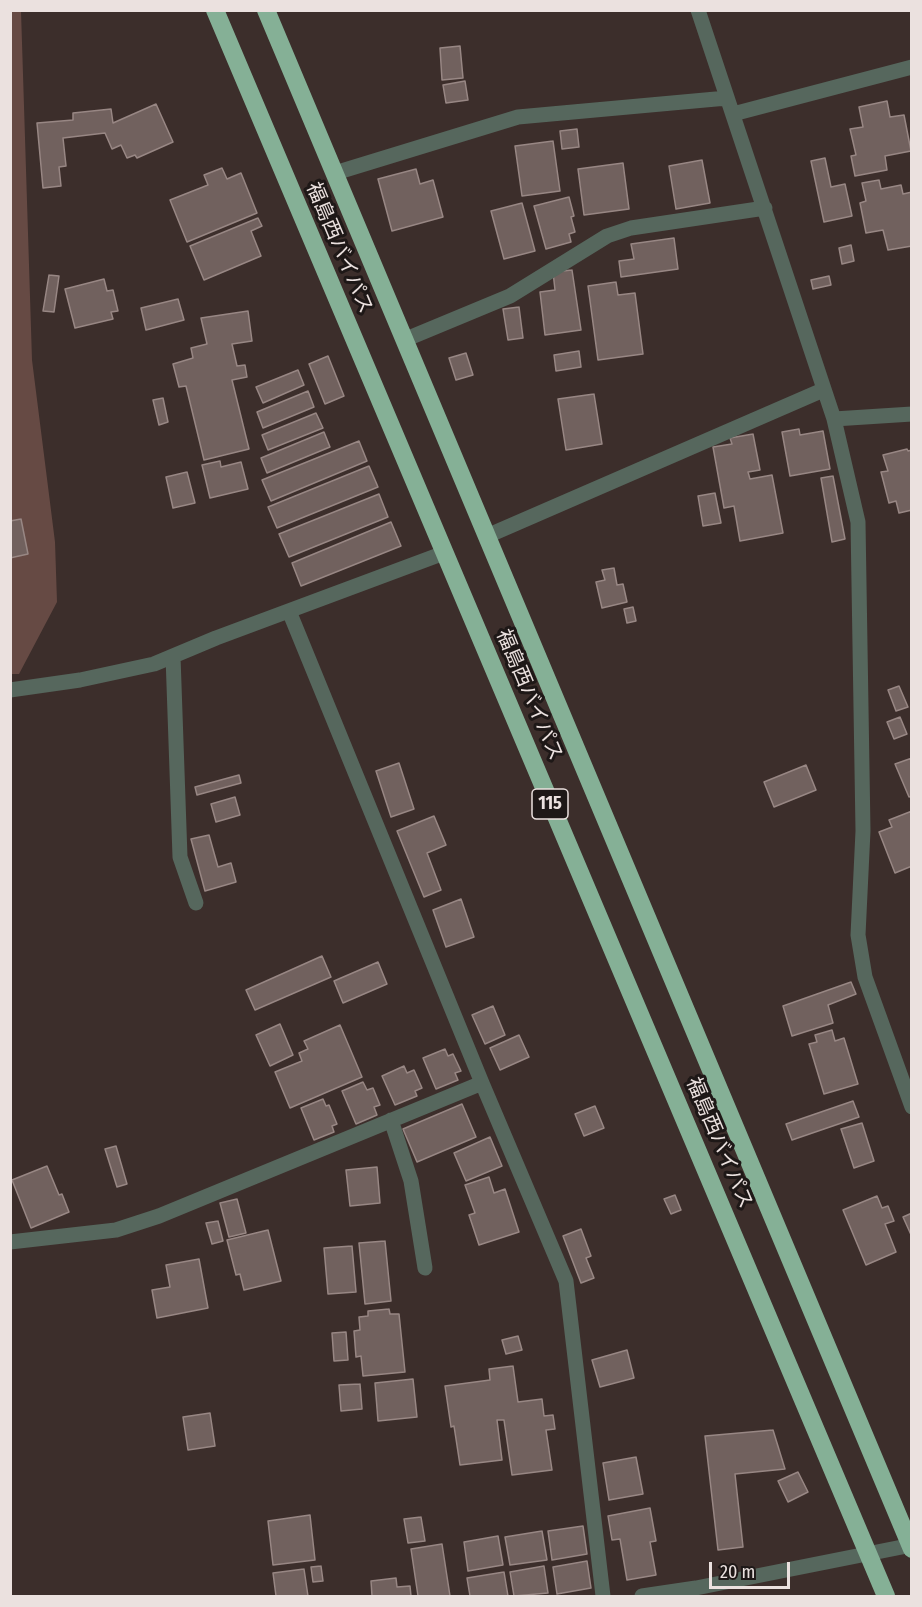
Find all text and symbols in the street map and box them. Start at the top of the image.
street label: 福島西バイパス [301,179,377,317]
street label: 福島西バイパス [491,626,567,764]
road number: 115 [532,789,568,819]
street label: 福島西バイパス [681,1074,757,1212]
scale bar [712,1550,793,1588]
text: 20 m [720,1561,755,1583]

